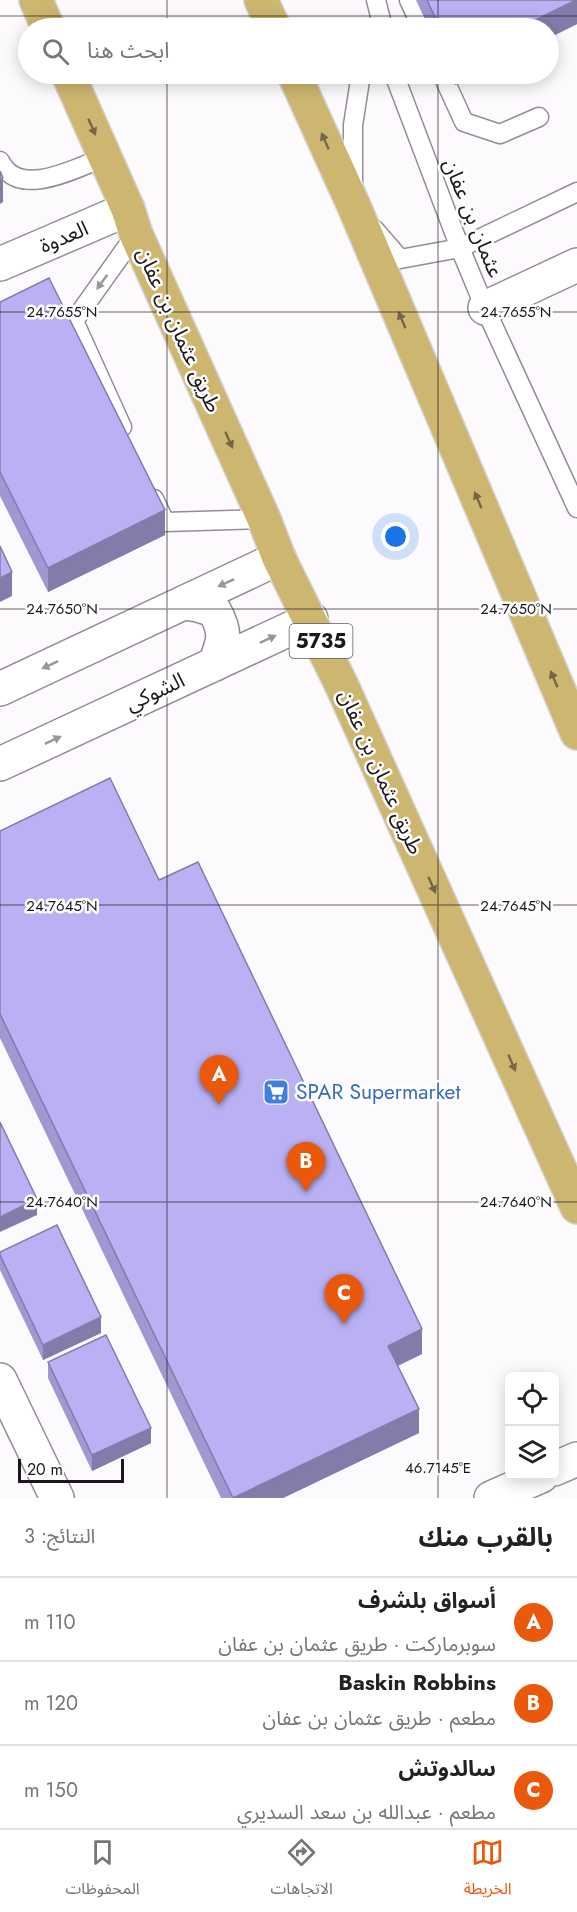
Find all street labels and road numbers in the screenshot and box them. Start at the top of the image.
street label: عثمان بن عفان [435,154,511,282]
street label: العدوة [35,213,93,261]
street label: طريق عثمان بن عفان [129,243,229,417]
road number: 5735 [290,624,352,658]
street label: الشوكي [120,665,190,720]
street label: طريق عثمان بن عفان [331,685,431,859]

